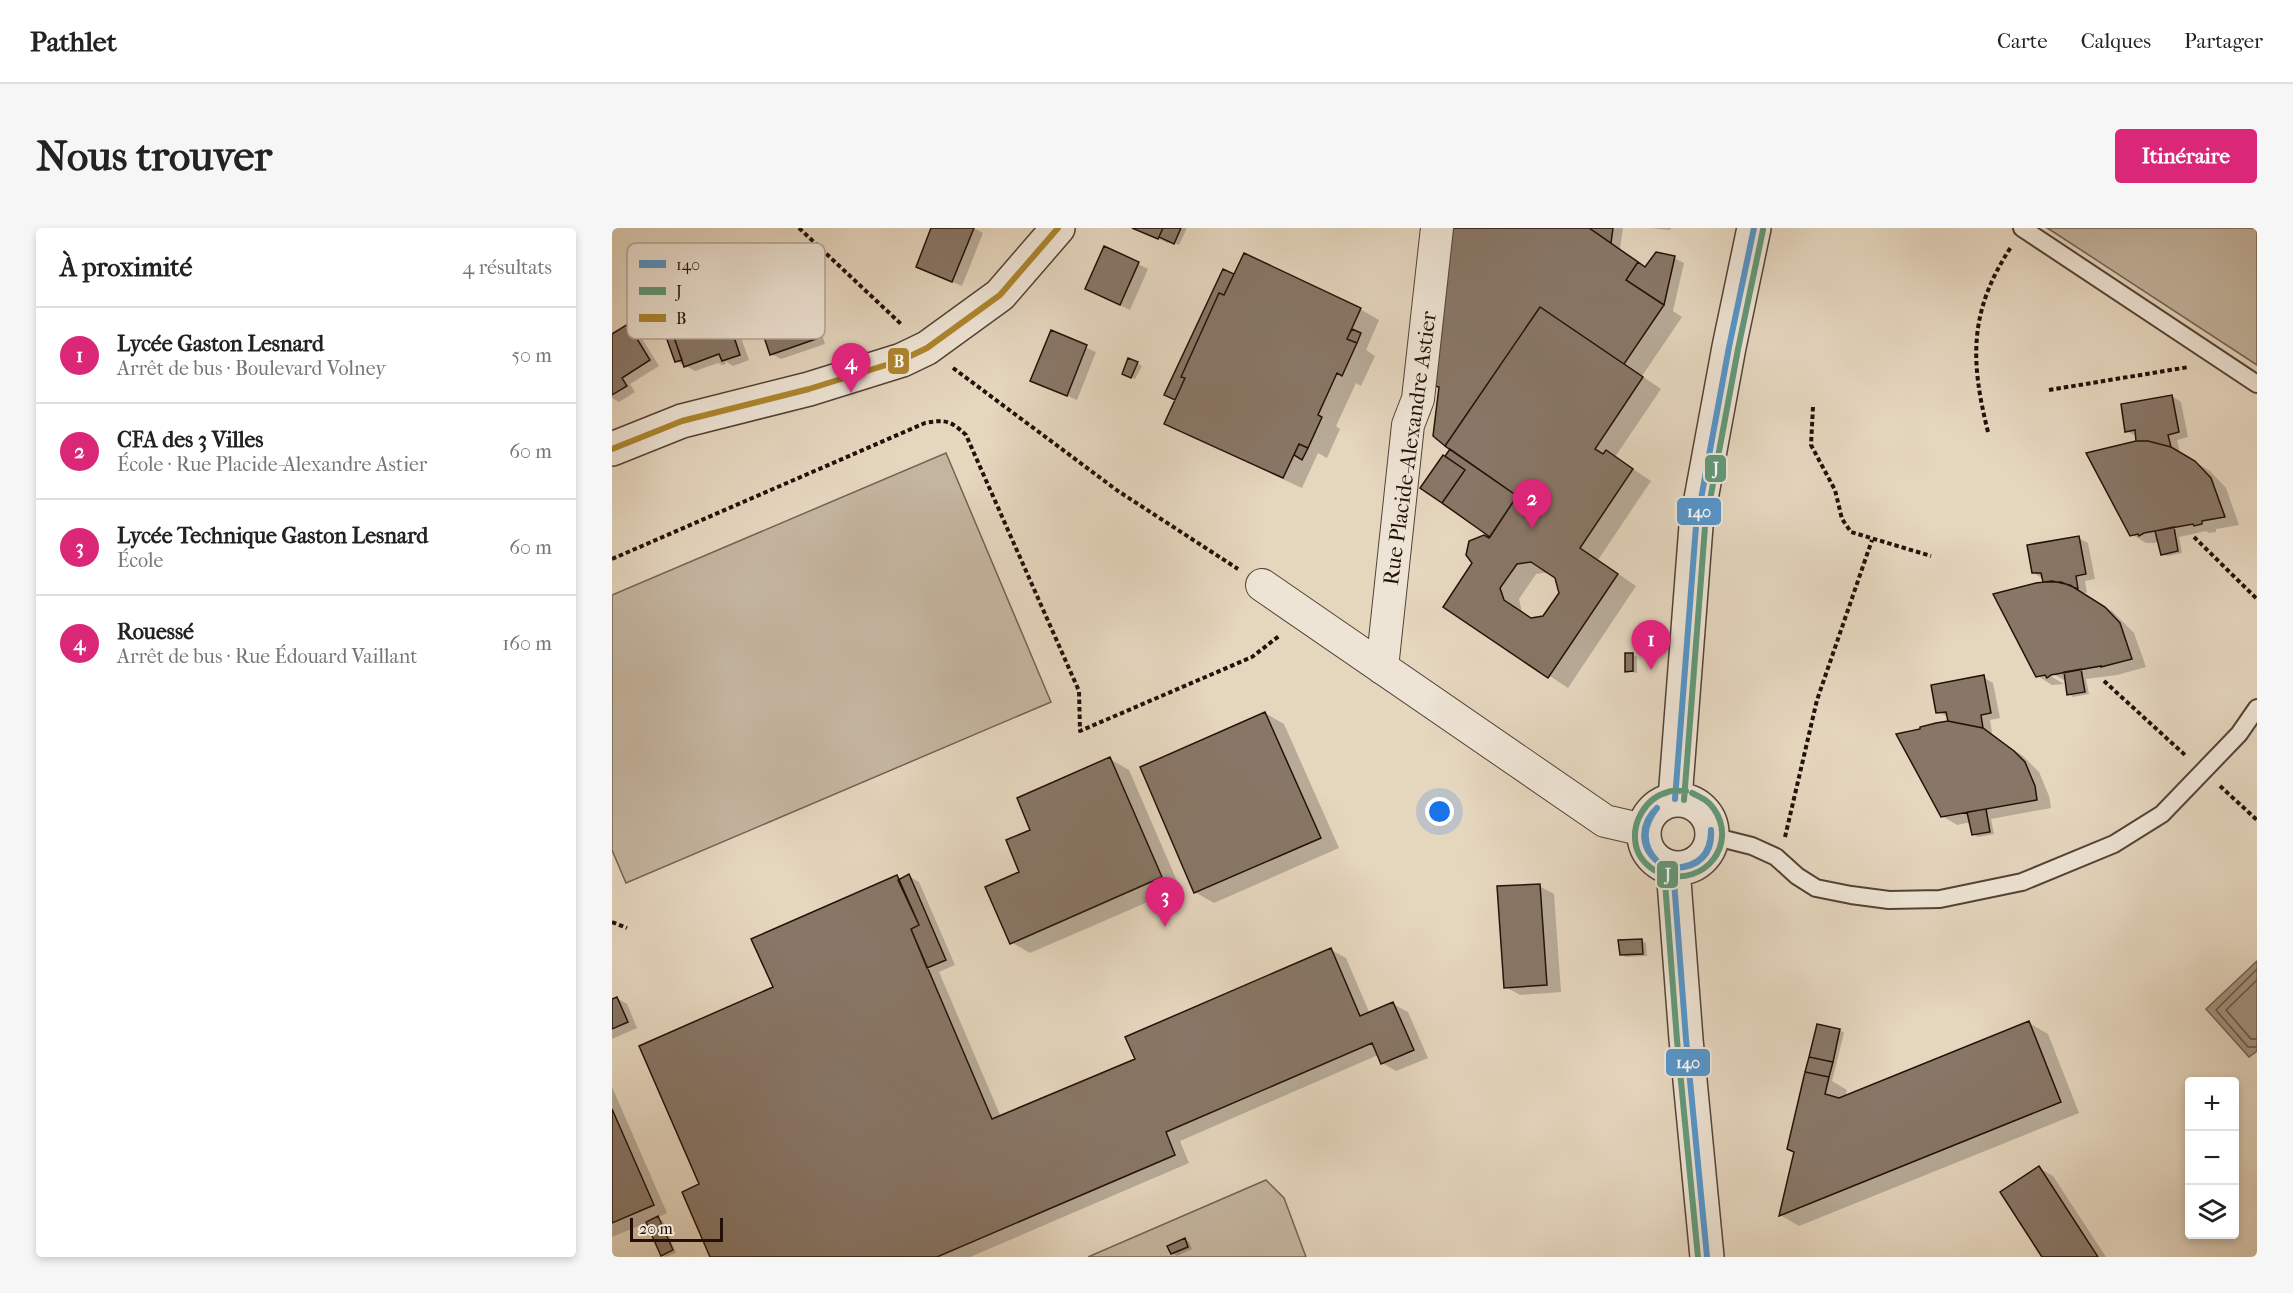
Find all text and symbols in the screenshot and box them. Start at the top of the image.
text: Pathlet [30,25,117,58]
text: Carte [1997,29,2048,53]
text: Calques [2081,29,2151,53]
text: Partager [2184,29,2263,53]
button: Itinéraire [2115,129,2257,183]
text: Nous trouver [36,132,272,181]
legend [627,243,825,339]
text: À proximité [60,252,192,283]
text: 140 [676,255,700,274]
text: 4 résultats [463,256,552,279]
text: J [674,282,682,301]
text: B [676,309,686,328]
street label: Rue Placide-Alexandre Astier [1378,309,1442,587]
text: Lycée Gaston Lesnard [117,331,324,357]
text: 1 [76,344,83,367]
text: 50 m [511,344,552,367]
pin: 4 [832,344,870,393]
line badge: B [887,347,910,375]
text: B [894,352,904,371]
text: Arrêt de bus · Boulevard Volney [117,357,386,380]
text: CFA des 3 Villes [117,427,263,453]
text: 2 [74,440,85,463]
text: 60 m [509,440,552,463]
text: École · Rue Placide-Alexandre Astier [117,453,427,476]
line badge: J [1704,454,1727,483]
text: J [1711,459,1719,479]
pin: 2 [1512,480,1552,529]
line badge: 140 [1676,497,1722,526]
text: 140 [1687,502,1711,522]
text: Lycée Technique Gaston Lesnard [117,523,428,549]
text: 3 [75,536,84,559]
text: 60 m [509,536,552,559]
text: École [117,549,163,572]
text: Rouessé [117,619,194,645]
pin: 1 [1632,620,1670,670]
text: 4 [74,632,85,655]
text: 160 m [502,632,552,655]
text: Arrêt de bus · Rue Édouard Vaillant [117,645,417,668]
your location [1425,797,1454,826]
line badge: J [1656,860,1679,889]
text: J [1663,865,1671,885]
pin: 3 [1146,878,1184,927]
line badge: 140 [1665,1048,1711,1077]
text: 140 [1676,1053,1700,1073]
map controls [2185,1077,2239,1239]
button: + [2185,1077,2239,1131]
button: − [2185,1131,2239,1185]
button: layers [2185,1185,2239,1239]
scale bar [630,1215,723,1242]
text: 20 m [639,1219,673,1238]

